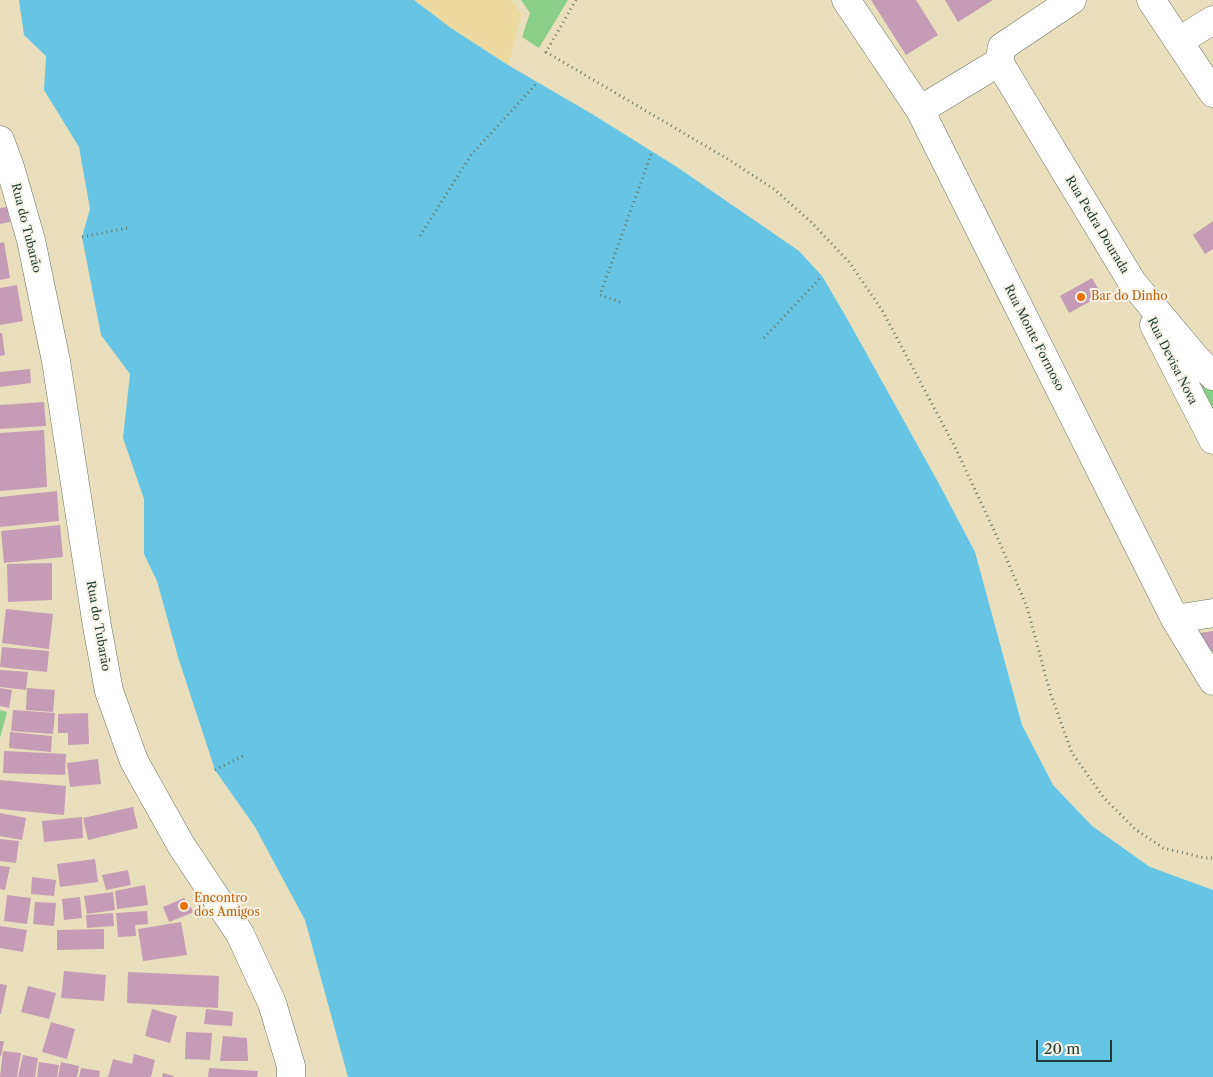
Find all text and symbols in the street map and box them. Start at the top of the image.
street label: Rua Pedra Dourada [1062,174,1132,276]
street label: Rua do Tubarão [8,182,44,274]
street label: Rua Monte Formoso [1001,282,1067,394]
place label: Bar do Dinho [1091,290,1168,304]
marker: Bar do Dinho [1075,291,1087,303]
street label: Rua Devisa Nova [1144,315,1200,407]
street label: Rua do Tubarão [83,580,113,672]
place label: Encontro dos Amigos [194,892,260,920]
marker: Encontro dos Amigos [178,900,190,912]
scale bar [1038,1030,1114,1062]
text: 20 m [1044,1039,1080,1058]

